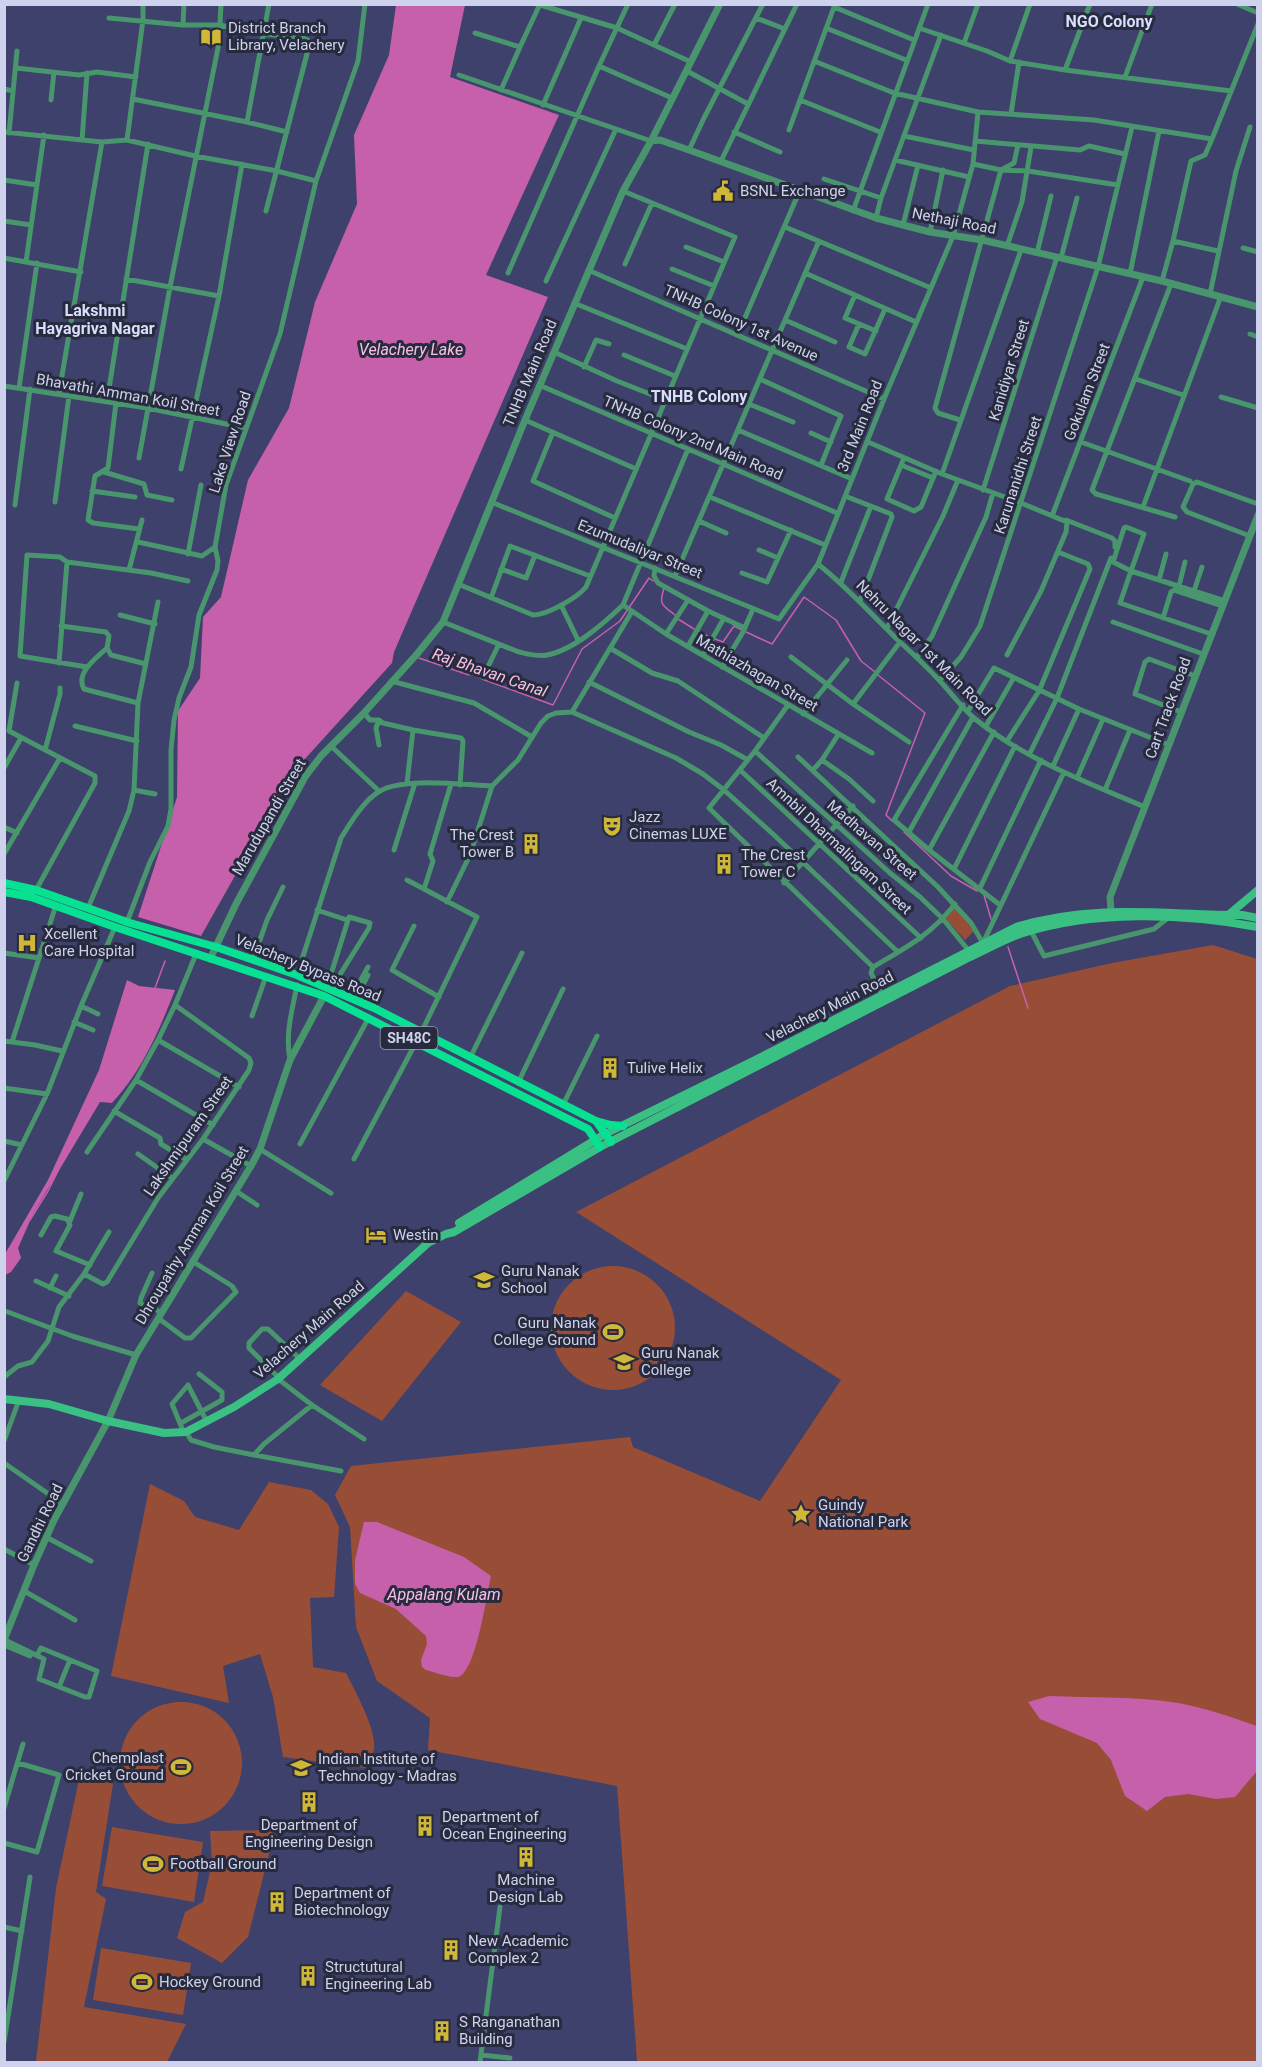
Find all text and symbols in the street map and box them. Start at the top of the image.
district label: NGO Colony [1066,12,1153,31]
place label: District Branch Library, Velachery [228,19,345,54]
library icon: District Branch Library, Velachery [199,25,223,49]
public building icon: BSNL Exchange [711,179,735,203]
place label: BSNL Exchange [740,182,846,200]
street label: Nethaji Road [910,204,998,238]
street label: TNHB Colony 1st Avenue [661,281,821,365]
district label: Lakshmi Hayagriva Nagar [35,301,155,338]
street label: TNHB Main Road [499,317,561,429]
street label: Kanidiyar Street [985,317,1033,423]
water label: Velachery Lake [359,340,463,359]
street label: Gokulam Street [1060,341,1114,443]
street label: Bhavathi Amman Koil Street [35,370,221,420]
street label: 3rd Main Road [834,378,886,474]
district label: TNHB Colony [651,387,748,406]
street label: Lake View Road [205,389,255,495]
street label: TNHB Colony 2nd Main Road [601,392,785,484]
street label: Karunanidhi Street [990,414,1046,536]
street label: Ezumudaliyar Street [575,516,705,582]
street label: Nehru Nagar 1st Main Road [852,576,996,720]
street label: Mathiazhagan Street [693,631,821,715]
water label: Raj Bhavan Canal [430,644,550,701]
street label: Cart Track Road [1141,655,1195,761]
street label: Marudupandi Street [228,755,310,878]
street label: Amnbil Dharmalingam Street [763,774,915,918]
street label: Madhavan Street [823,796,921,884]
place label: Jazz Cinemas LUXE [629,808,727,843]
theatre icon: Jazz Cinemas LUXE [600,814,624,838]
place label: The Crest Tower B [450,826,514,861]
building icon: The Crest Tower B [519,832,543,856]
place label: The Crest Tower C [741,846,805,881]
building icon: The Crest Tower C [712,852,736,876]
place label: Xcellent Care Hospital [44,925,134,960]
street label: Velachery Bypass Road [232,930,384,1006]
hospital icon: Xcellent Care Hospital [15,931,39,955]
street label: Velachery Main Road [763,967,897,1047]
road number: SH48C [380,1027,438,1049]
building icon: Tulive Helix [598,1056,622,1080]
place label: Tulive Helix [627,1059,704,1077]
street label: Lakshmipuram Street [140,1072,236,1200]
street label: Dhroupathy Amman Koil Street [131,1142,253,1328]
hotel icon: Westin [364,1223,388,1247]
place label: Westin [393,1226,439,1244]
place label: Guru Nanak School [501,1262,580,1297]
school or university icon: Guru Nanak School [472,1268,496,1292]
street label: Velachery Main Road [250,1277,368,1383]
place label: Guru Nanak College Ground [494,1314,596,1349]
sports icon: Guru Nanak College Ground [601,1320,625,1344]
place label: Guru Nanak College [641,1344,720,1379]
school or university icon: Guru Nanak College [612,1350,636,1374]
street label: Gandhi Road [13,1481,67,1565]
place label: Guindy National Park [818,1496,908,1531]
place icon: Guindy National Park [789,1502,813,1526]
water label: Appalang Kulam [386,1585,501,1604]
place label: Chemplast Cricket Ground [65,1749,164,1784]
place label: Indian Institute of Technology - Madras [318,1750,457,1785]
sports icon: Chemplast Cricket Ground [169,1755,193,1779]
school or university icon: Indian Institute of Technology - Madras [289,1756,313,1780]
building icon: Department of Engineering Design [297,1790,321,1814]
place label: Department of Ocean Engineering [442,1808,567,1843]
building icon: Department of Ocean Engineering [413,1814,437,1838]
place label: Department of Engineering Design [245,1816,373,1851]
building icon: Machine Design Lab [514,1845,538,1869]
sports icon: Football Ground [141,1852,165,1876]
place label: Football Ground [170,1855,276,1873]
place label: Machine Design Lab [489,1871,563,1906]
place label: Department of Biotechnology [294,1884,391,1919]
building icon: Department of Biotechnology [265,1890,289,1914]
place label: New Academic Complex 2 [468,1932,569,1967]
building icon: New Academic Complex 2 [439,1938,463,1962]
place label: Structutural Engineering Lab [325,1958,432,1993]
building icon: Structutural Engineering Lab [296,1964,320,1988]
sports icon: Hockey Ground [130,1970,154,1994]
place label: Hockey Ground [159,1973,261,1991]
place label: S Ranganathan Building [459,2013,560,2048]
building icon: S Ranganathan Building [430,2019,454,2043]

